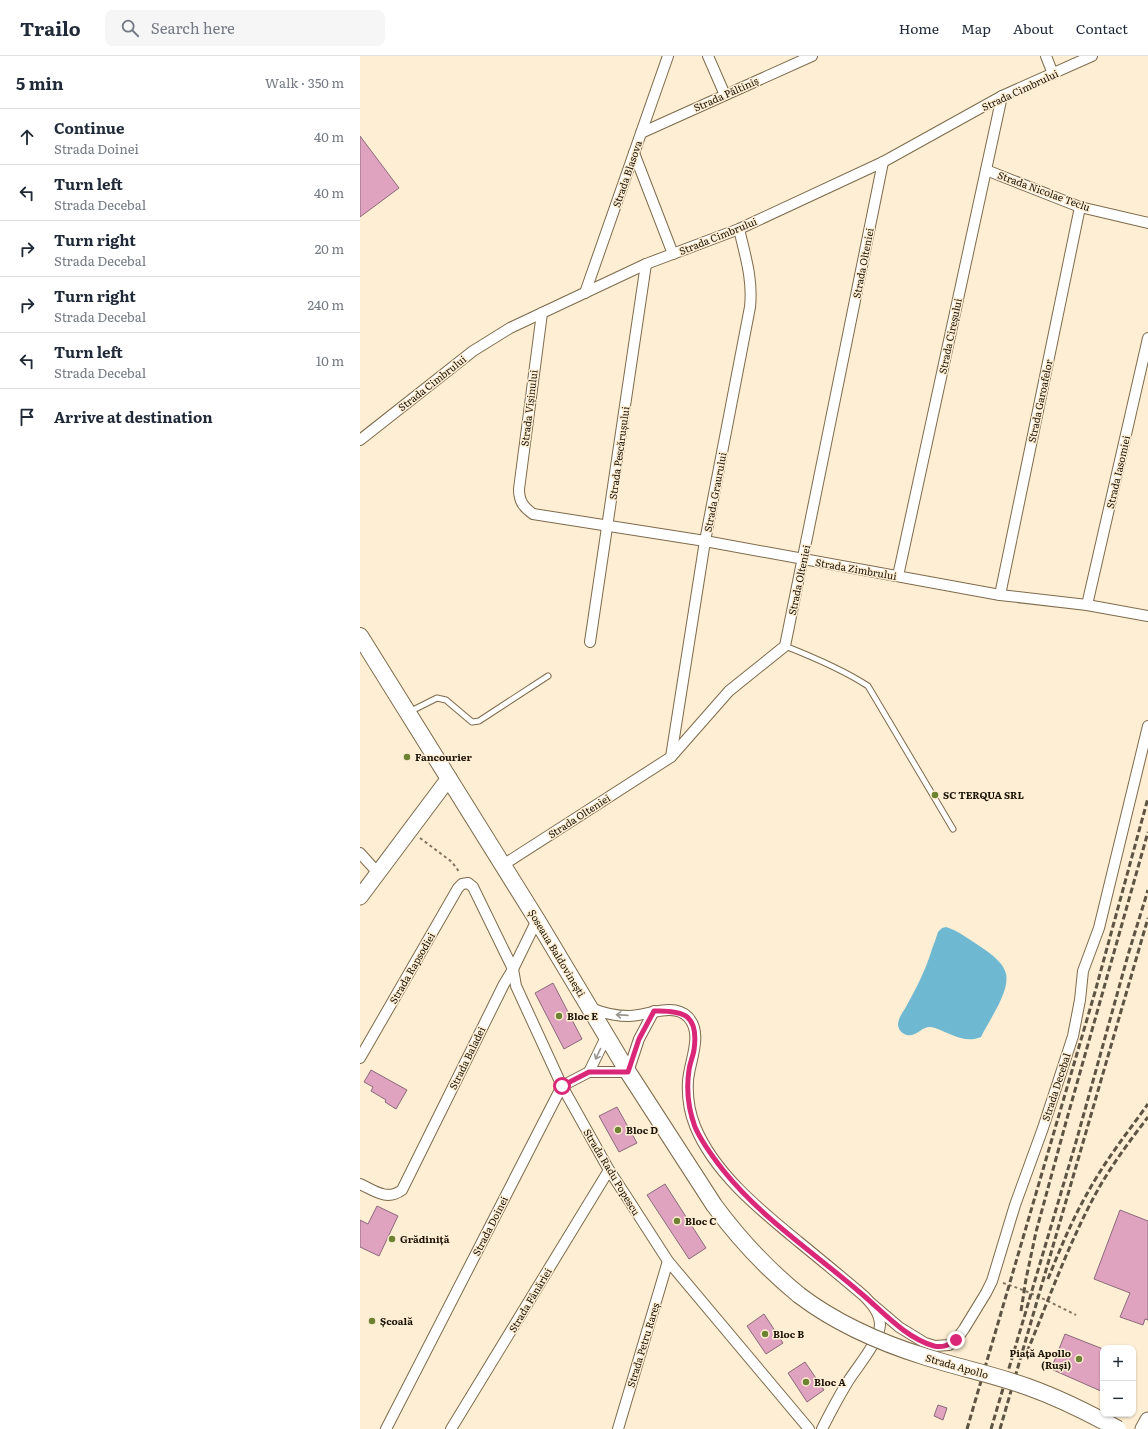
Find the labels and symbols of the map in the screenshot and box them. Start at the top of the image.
street label: Strada Cimbrului [979,65,1061,114]
street label: Strada Păltiniș [691,72,761,115]
street label: Strada Blasova [608,138,645,209]
street label: Strada Nicolae Teclu [996,167,1093,214]
street label: Strada Cimbrului [677,213,760,258]
street label: Strada Olteniei [848,226,877,299]
street label: Strada Cireșului [934,296,965,375]
street label: Strada Cimbrului [394,351,469,414]
street label: Strada Garoafelor [1023,358,1056,444]
street label: Strada Vișinului [516,368,541,447]
street label: Strada Pescărușului [605,405,633,500]
street label: Strada Iasomiei [1102,433,1133,510]
street label: Strada Graurului [699,450,730,533]
street label: Strada Olteniei [784,543,813,616]
street label: Strada Zimbrului [814,554,899,583]
place label: Fancourier [415,749,472,764]
marker: Fancourier [402,752,412,762]
place label: SC TERQUA SRL [943,787,1025,802]
street label: Strada Olteniei [545,789,613,841]
marker: SC TERQUA SRL [930,790,940,800]
street label: Șoseaua Baldovinești [525,906,590,1000]
street label: Strada Rapsodiei [385,929,438,1006]
place label: Bloc E [567,1008,598,1023]
marker: Bloc E [554,1011,564,1021]
one-way arrow [616,1012,629,1019]
street label: Strada Baladei [445,1023,489,1092]
one-way arrow [594,1047,601,1059]
street label: Strada Decebal [1037,1050,1074,1123]
route start [553,1077,571,1095]
place label: Bloc D [626,1122,658,1137]
marker: Bloc D [613,1125,623,1135]
street label: Strada Radu Popescu [581,1126,645,1219]
street label: Strada Doinei [468,1193,511,1258]
place label: Bloc C [685,1213,716,1228]
marker: Bloc C [672,1216,682,1226]
place label: Grădiniță [400,1231,450,1246]
marker: Grădiniță [387,1234,397,1244]
street label: Strada Fânăriei [504,1264,555,1335]
street label: Strada Petru Rareș [623,1300,663,1389]
place label: Școală [380,1313,413,1328]
marker: Școală [367,1316,377,1326]
place label: Bloc B [773,1326,804,1341]
marker: Bloc B [760,1329,770,1339]
route end [947,1331,965,1349]
place label: Piață Apollo (Ruși) [1010,1345,1071,1372]
street label: Strada Apollo [924,1349,990,1382]
marker: Piață Apollo (Ruși) [1074,1354,1084,1364]
place label: Bloc A [814,1374,846,1389]
marker: Bloc A [801,1377,811,1387]

